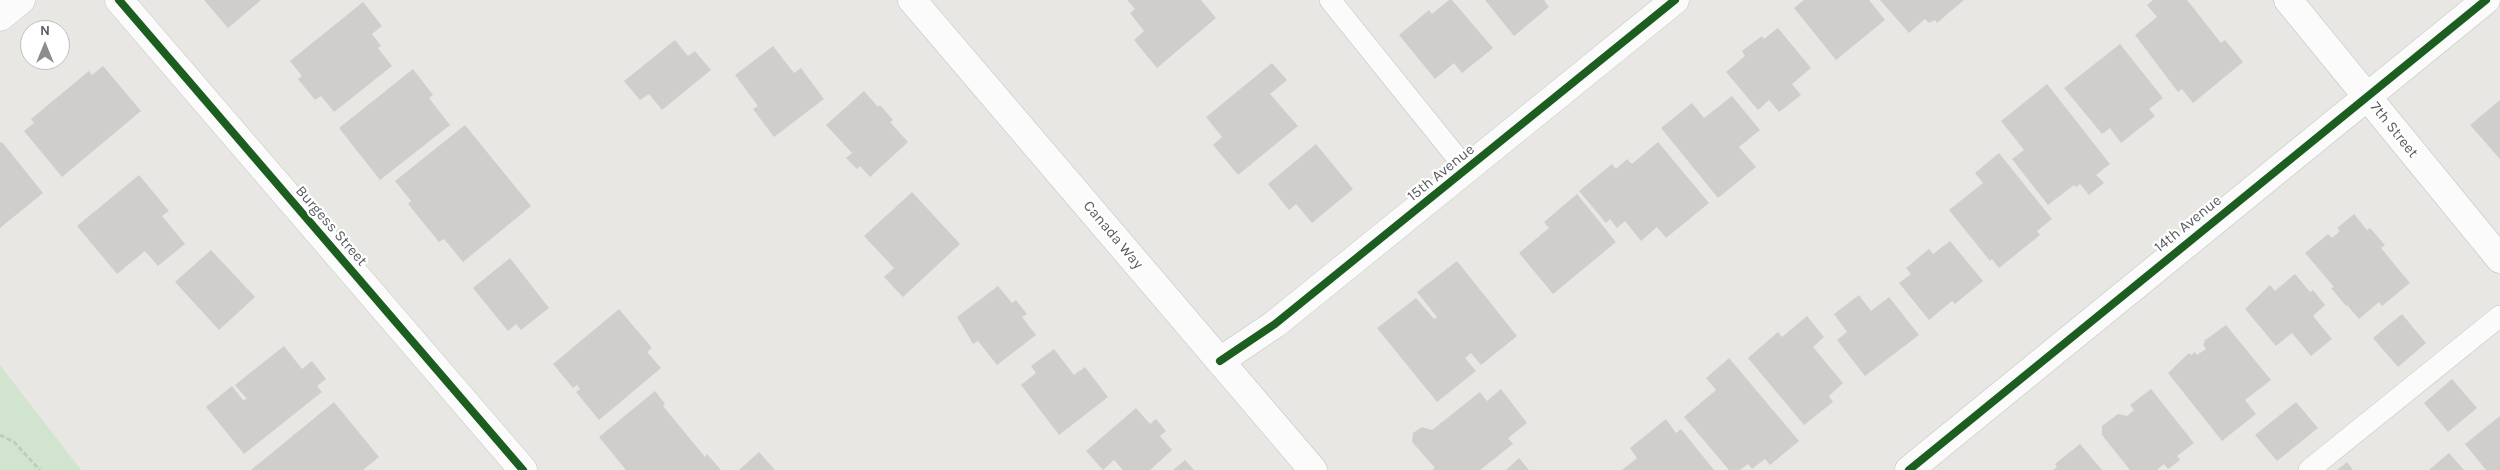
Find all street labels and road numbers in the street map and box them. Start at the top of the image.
street label: 7th Street [2366,99,2422,161]
street label: 15th Avenue [1404,141,1478,205]
street label: Burgess Street [291,182,371,270]
street label: 14th Avenue [2151,192,2225,256]
street label: Canada Way [1079,197,1147,273]

